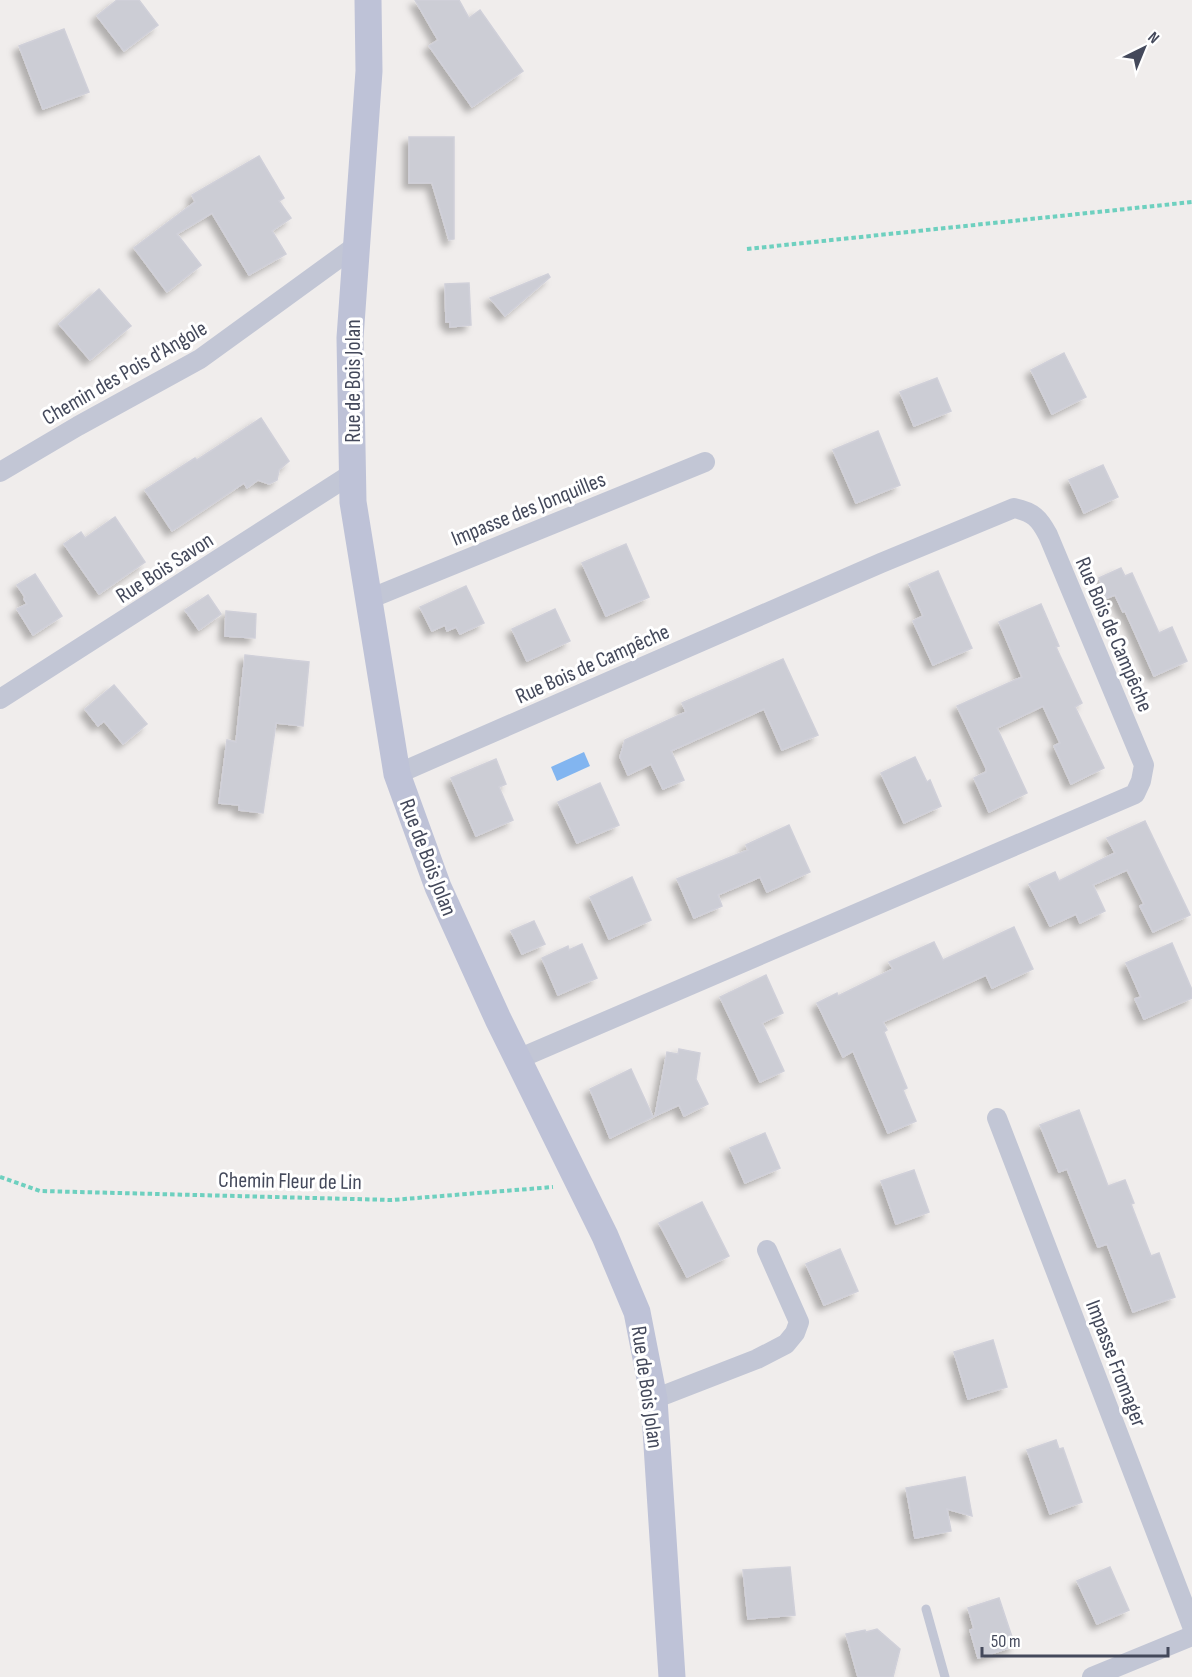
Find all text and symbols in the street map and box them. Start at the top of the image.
north arrow [1114,18,1174,78]
text: N [1144,28,1163,48]
street label: Chemin des Pois d'Angole [37,315,212,431]
street label: Rue de Bois Jolan [340,319,367,443]
street label: Impasse des Jonquilles [448,466,610,553]
street label: Rue Bois Savon [111,527,219,610]
street label: Rue Bois de Campêche [1069,553,1158,716]
street label: Rue Bois de Campêche [512,618,674,710]
street label: Rue de Bois Jolan [393,795,462,920]
street label: Chemin Fleur de Lin [218,1167,362,1196]
street label: Impasse Fromager [1079,1296,1152,1431]
street label: Rue de Bois Jolan [625,1324,668,1450]
scale bar [982,1620,1168,1658]
text: 50 m [991,1631,1021,1652]

